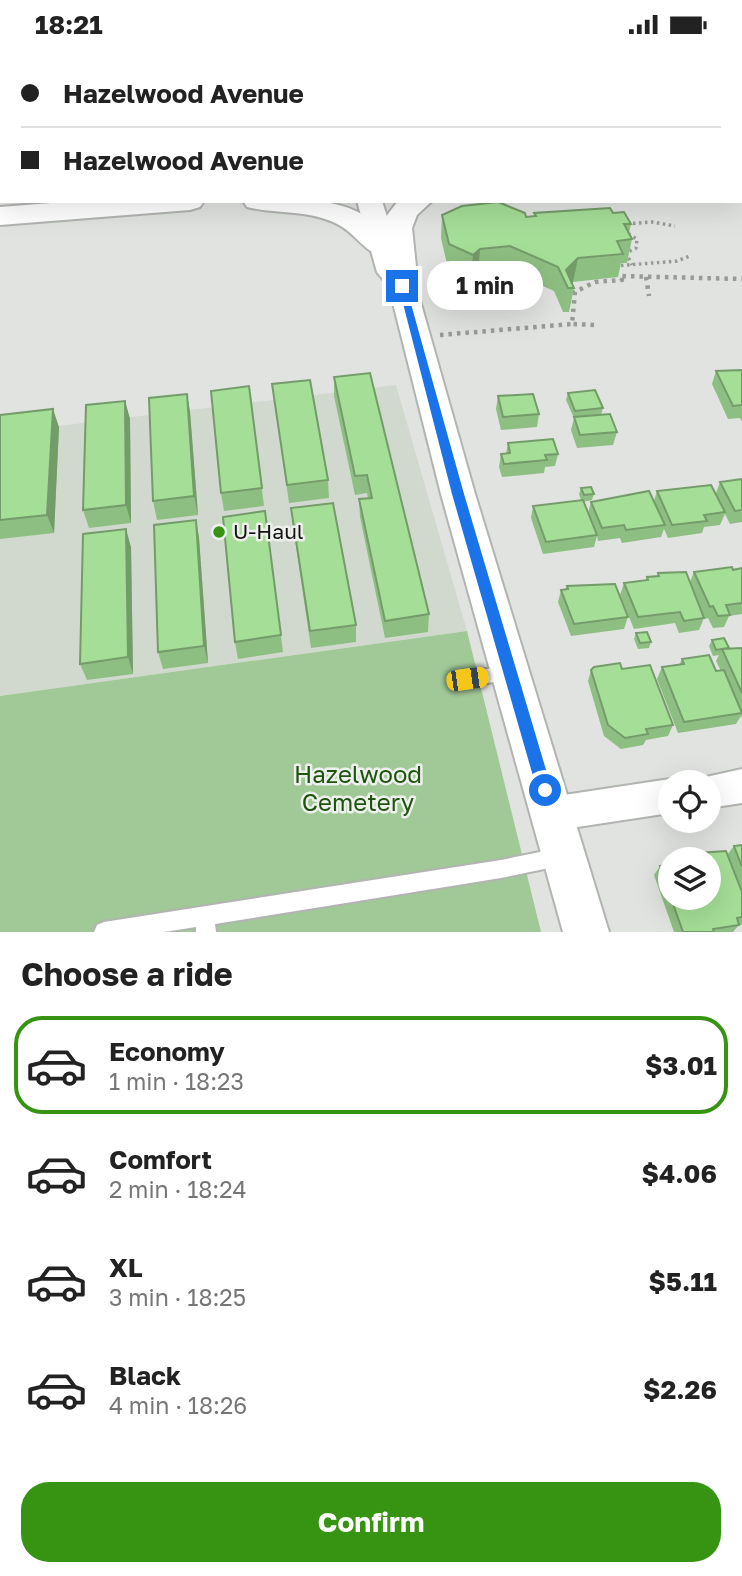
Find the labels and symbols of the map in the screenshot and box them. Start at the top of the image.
callout: 1 min [426,261,542,311]
route end [386,270,418,302]
place label: U-Haul [233,518,304,544]
marker: U-Haul [211,524,227,540]
car [445,666,490,692]
park label: Hazelwood Cemetery [294,759,422,816]
route start [529,774,561,806]

